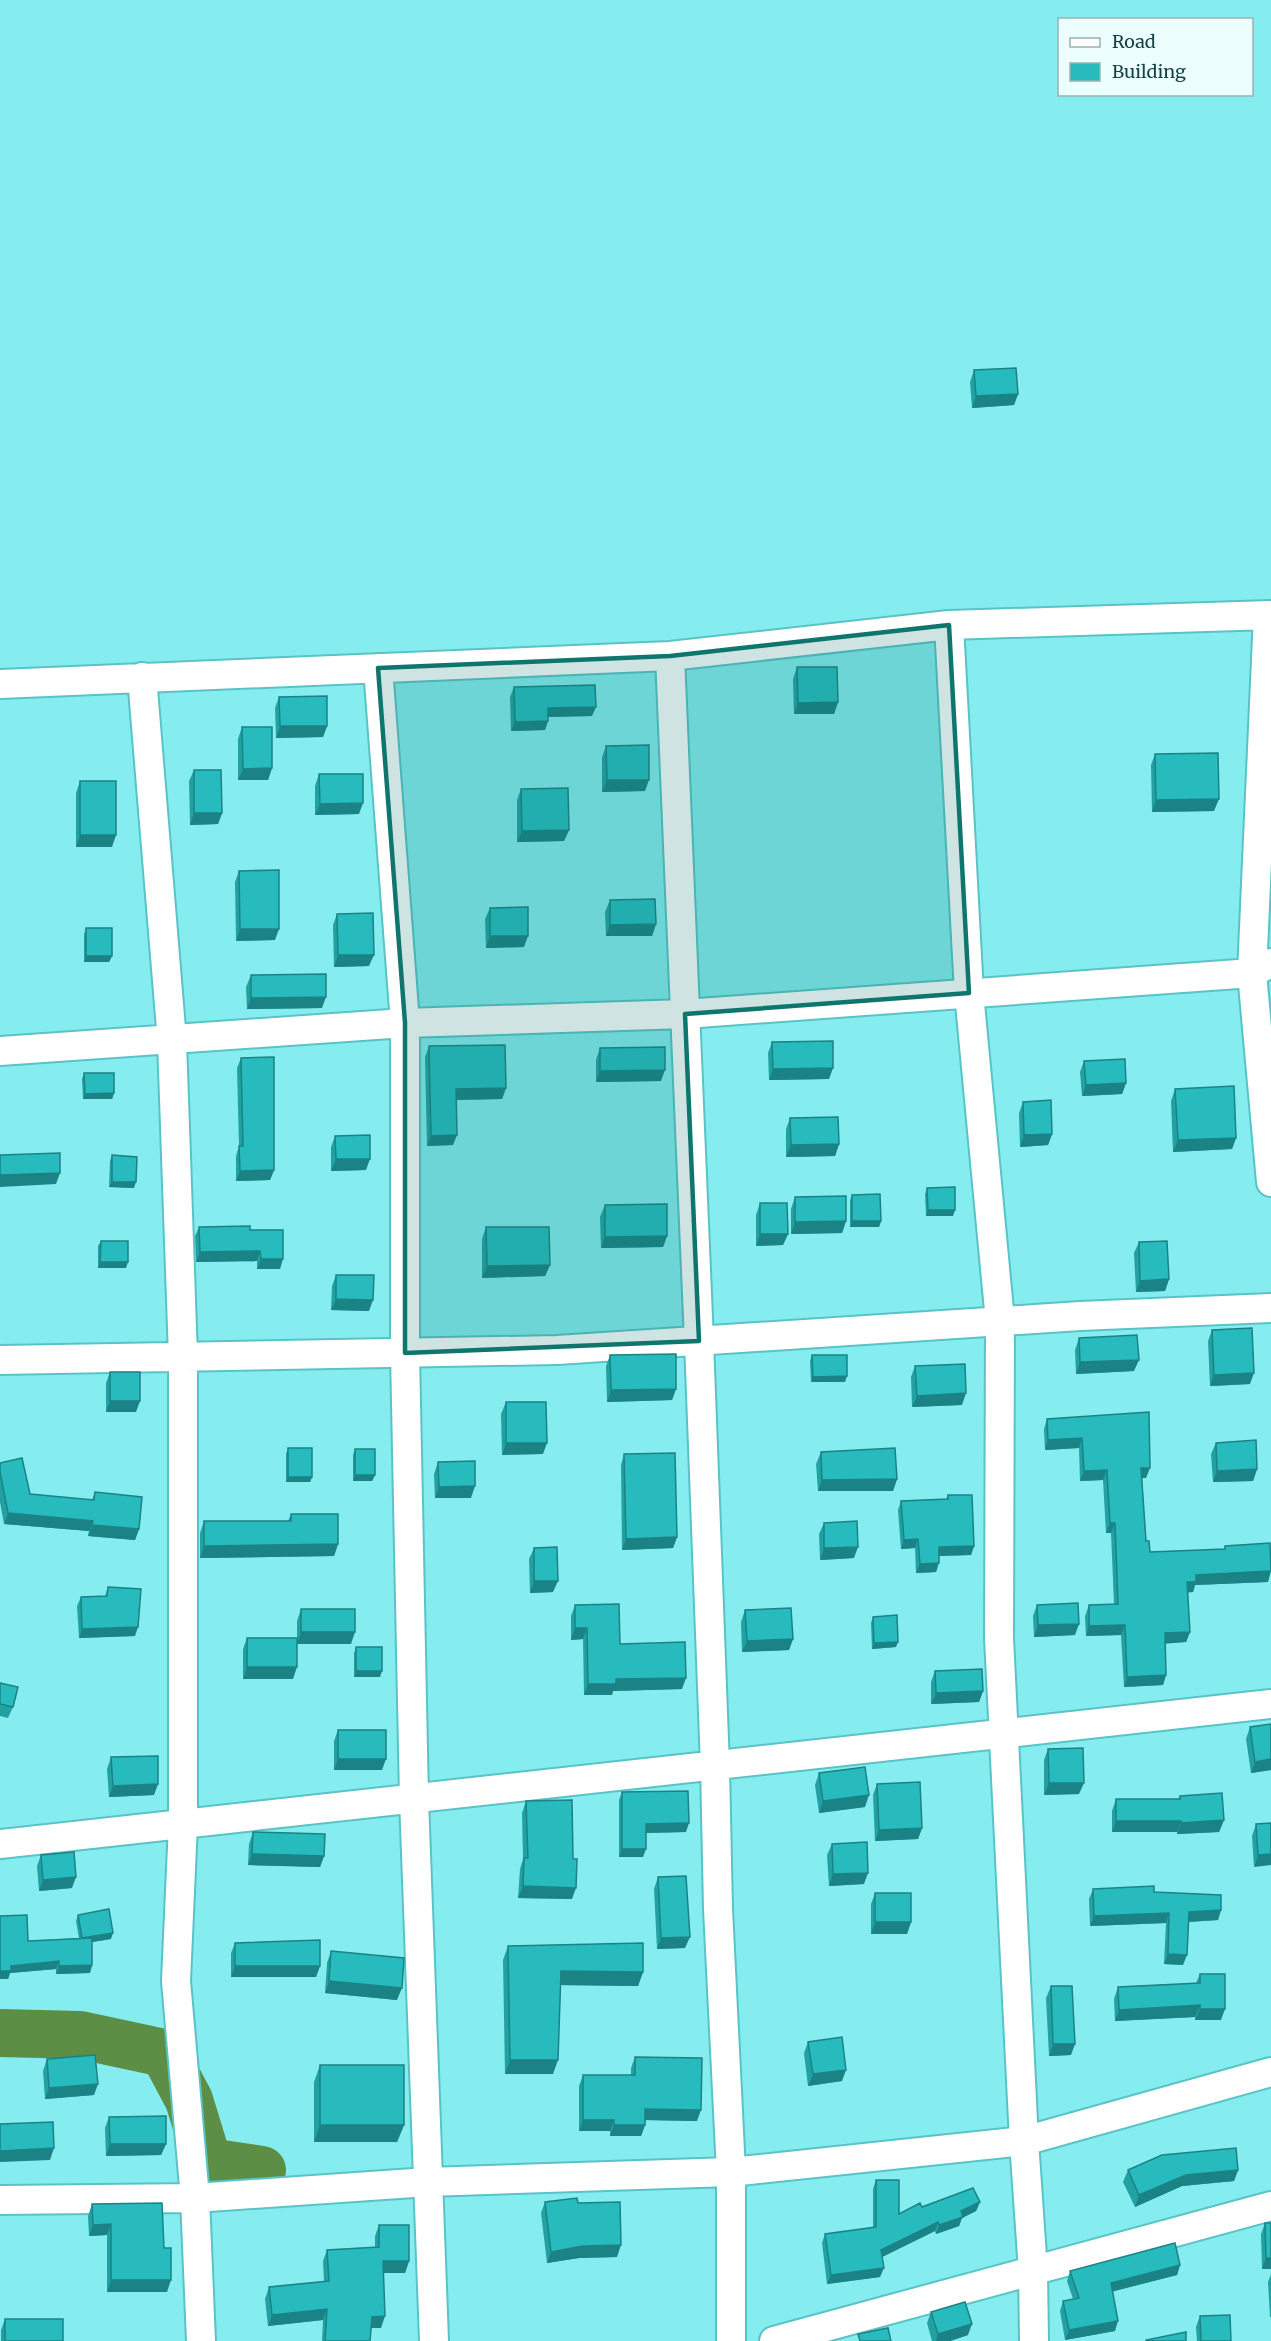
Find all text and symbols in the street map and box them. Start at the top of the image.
legend [1058,18,1253,96]
text: Road [1112,30,1156,53]
text: Building [1112,60,1186,83]

